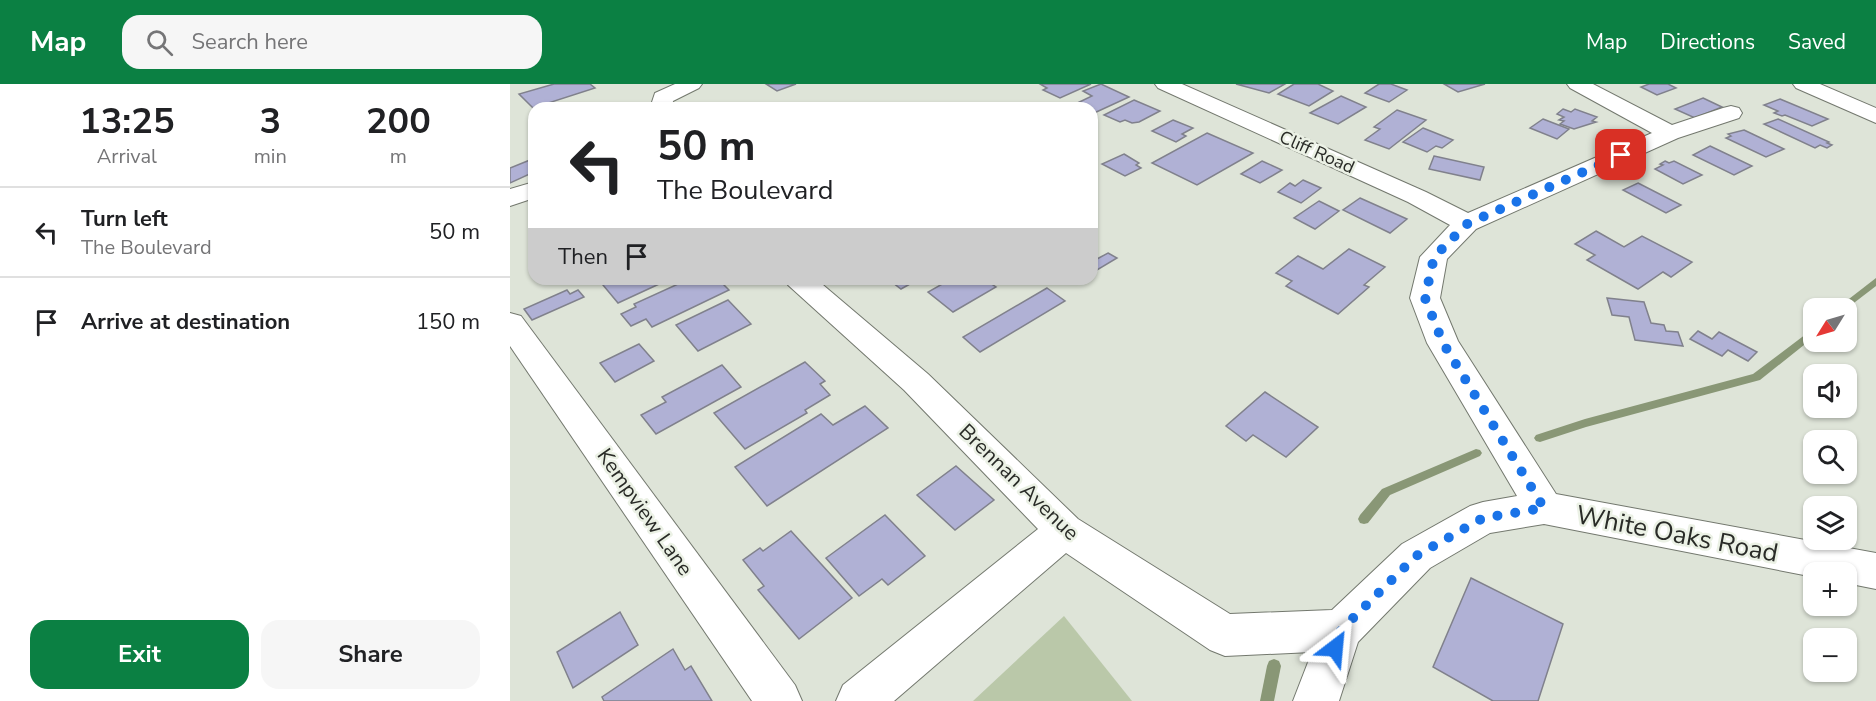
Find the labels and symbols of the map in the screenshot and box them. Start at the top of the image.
street label: Cliff Road [1276,125,1358,179]
pin [1595,129,1646,180]
north arrow [1803,298,1857,352]
street label: Brennan Avenue [953,418,1085,546]
street label: Kempview Lane [591,443,699,581]
street label: White Oaks Road [1573,497,1781,571]
position arrow [1303,616,1367,680]

